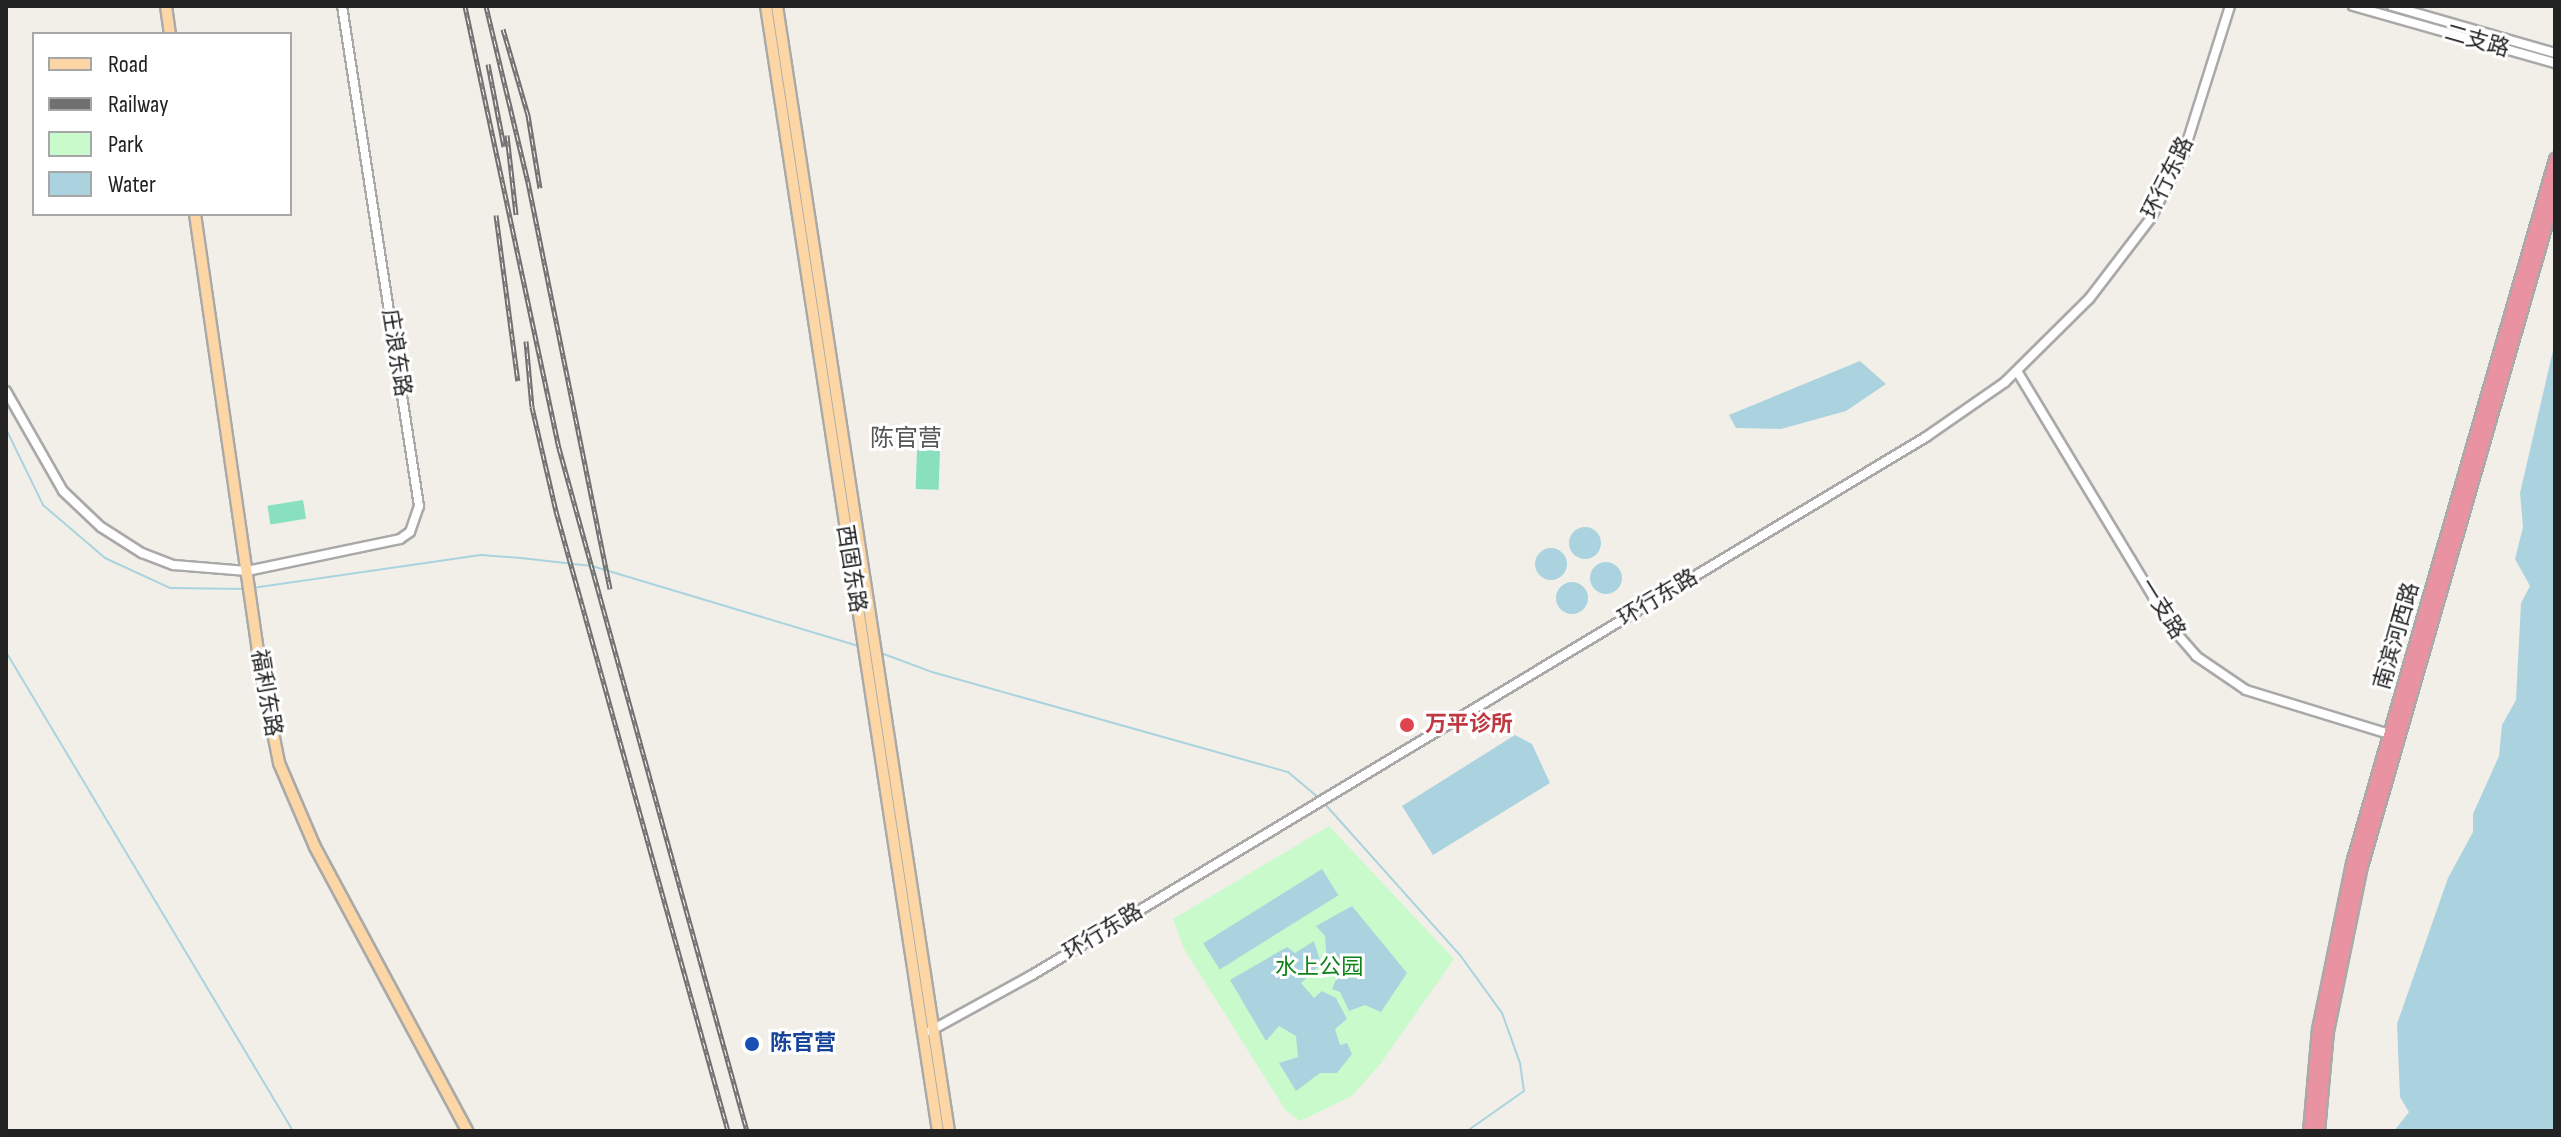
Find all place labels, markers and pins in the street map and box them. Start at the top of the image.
place label: 万平诊所 [1425,712,1513,738]
marker: 万平诊所 [1396,714,1418,736]
place label: 陈官营 [770,1031,836,1057]
marker: 陈官营 [741,1033,763,1055]

